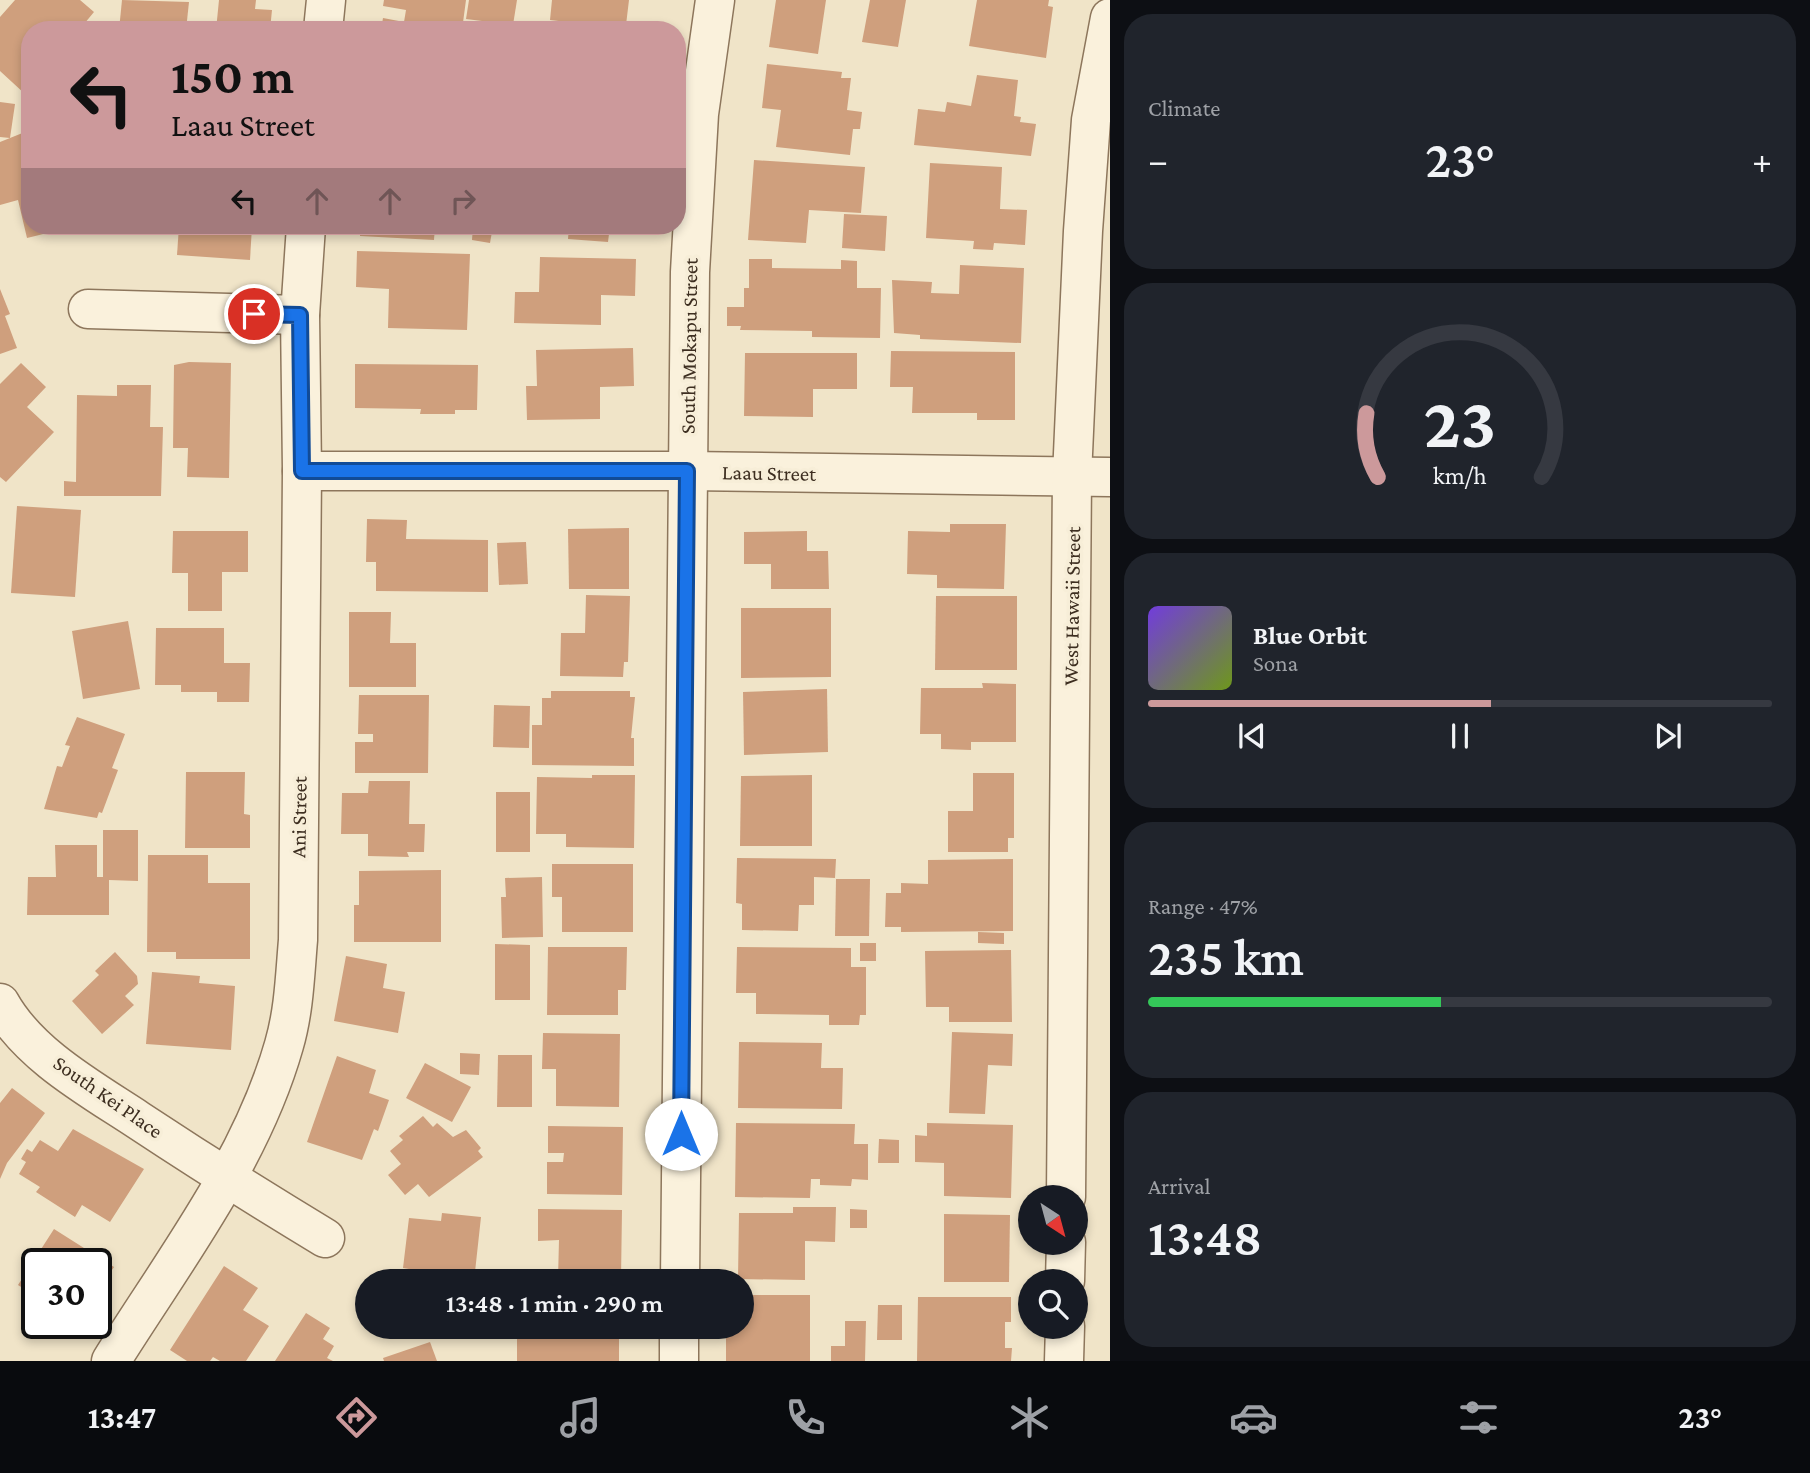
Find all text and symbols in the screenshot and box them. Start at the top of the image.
icon: left [56,49,147,140]
text: 150 m [171,49,294,104]
text: Climate [1148,95,1220,121]
text: Laau Street [171,107,315,143]
text: 23° [1425,130,1495,188]
text: − [1148,139,1168,181]
text: + [1752,139,1772,181]
icon: left [225,182,263,220]
icon: ahead [298,182,336,220]
icon: ahead [371,182,409,220]
icon: right [444,182,482,220]
street label: South Mokapu Street [675,257,703,434]
pin [224,284,284,344]
icon: arrive [235,295,273,333]
text: 23 [1424,383,1496,464]
street label: Laau Street [722,460,817,486]
text: km/h [1433,462,1487,489]
street label: West Hawaii Street [1059,525,1085,686]
text: Blue Orbit [1253,621,1367,650]
text: Sona [1253,650,1298,676]
icon: previous [1233,717,1271,755]
icon: pause [1441,717,1479,755]
icon: next [1649,717,1687,755]
street label: Ani Street [286,775,312,858]
text: Range · 47% [1148,893,1258,919]
text: 235 km [1148,928,1304,986]
street label: South Kei Place [49,1051,167,1143]
position arrow [644,1097,718,1171]
text: Arrival [1148,1173,1211,1199]
north arrow [1018,1185,1088,1255]
map controls [1018,1185,1088,1339]
text: 13:48 [1148,1208,1262,1266]
speed limit sign: 30 [21,1248,112,1339]
button: search [1018,1269,1088,1339]
text: 13:48 · 1 min · 290 m [446,1289,663,1318]
icon: directions [332,1393,381,1442]
icon: music [556,1393,605,1442]
icon: phone [781,1393,830,1442]
icon: climate [1005,1393,1054,1442]
icon: car [1229,1393,1278,1442]
icon: filters [1454,1393,1503,1442]
text: 13:47 [88,1399,156,1435]
text: 23° [1678,1399,1722,1435]

